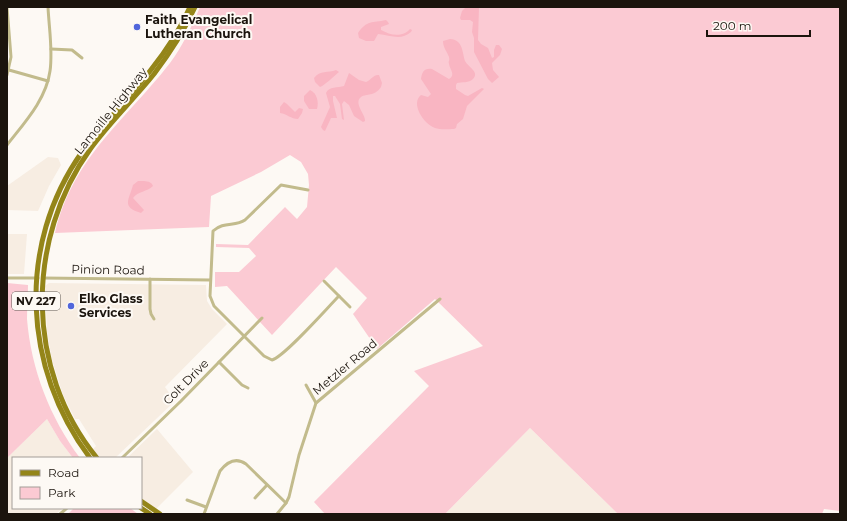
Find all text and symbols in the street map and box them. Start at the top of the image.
place label: Faith Evangelical Lutheran Church [145,12,252,41]
scale bar [707,12,810,38]
text: 200 m [713,18,752,33]
marker: Faith Evangelical Lutheran Church [132,22,142,32]
street label: Lamoille Highway [71,64,151,157]
street label: Pinion Road [71,261,145,278]
place label: Elko Glass Services [79,291,143,320]
road number: NV 227 [12,292,60,310]
marker: Elko Glass Services [66,301,76,311]
street label: Metzler Road [309,335,380,398]
street label: Colt Drive [160,356,212,408]
legend [12,457,142,509]
text: Road [48,465,79,480]
text: Park [48,485,76,500]

